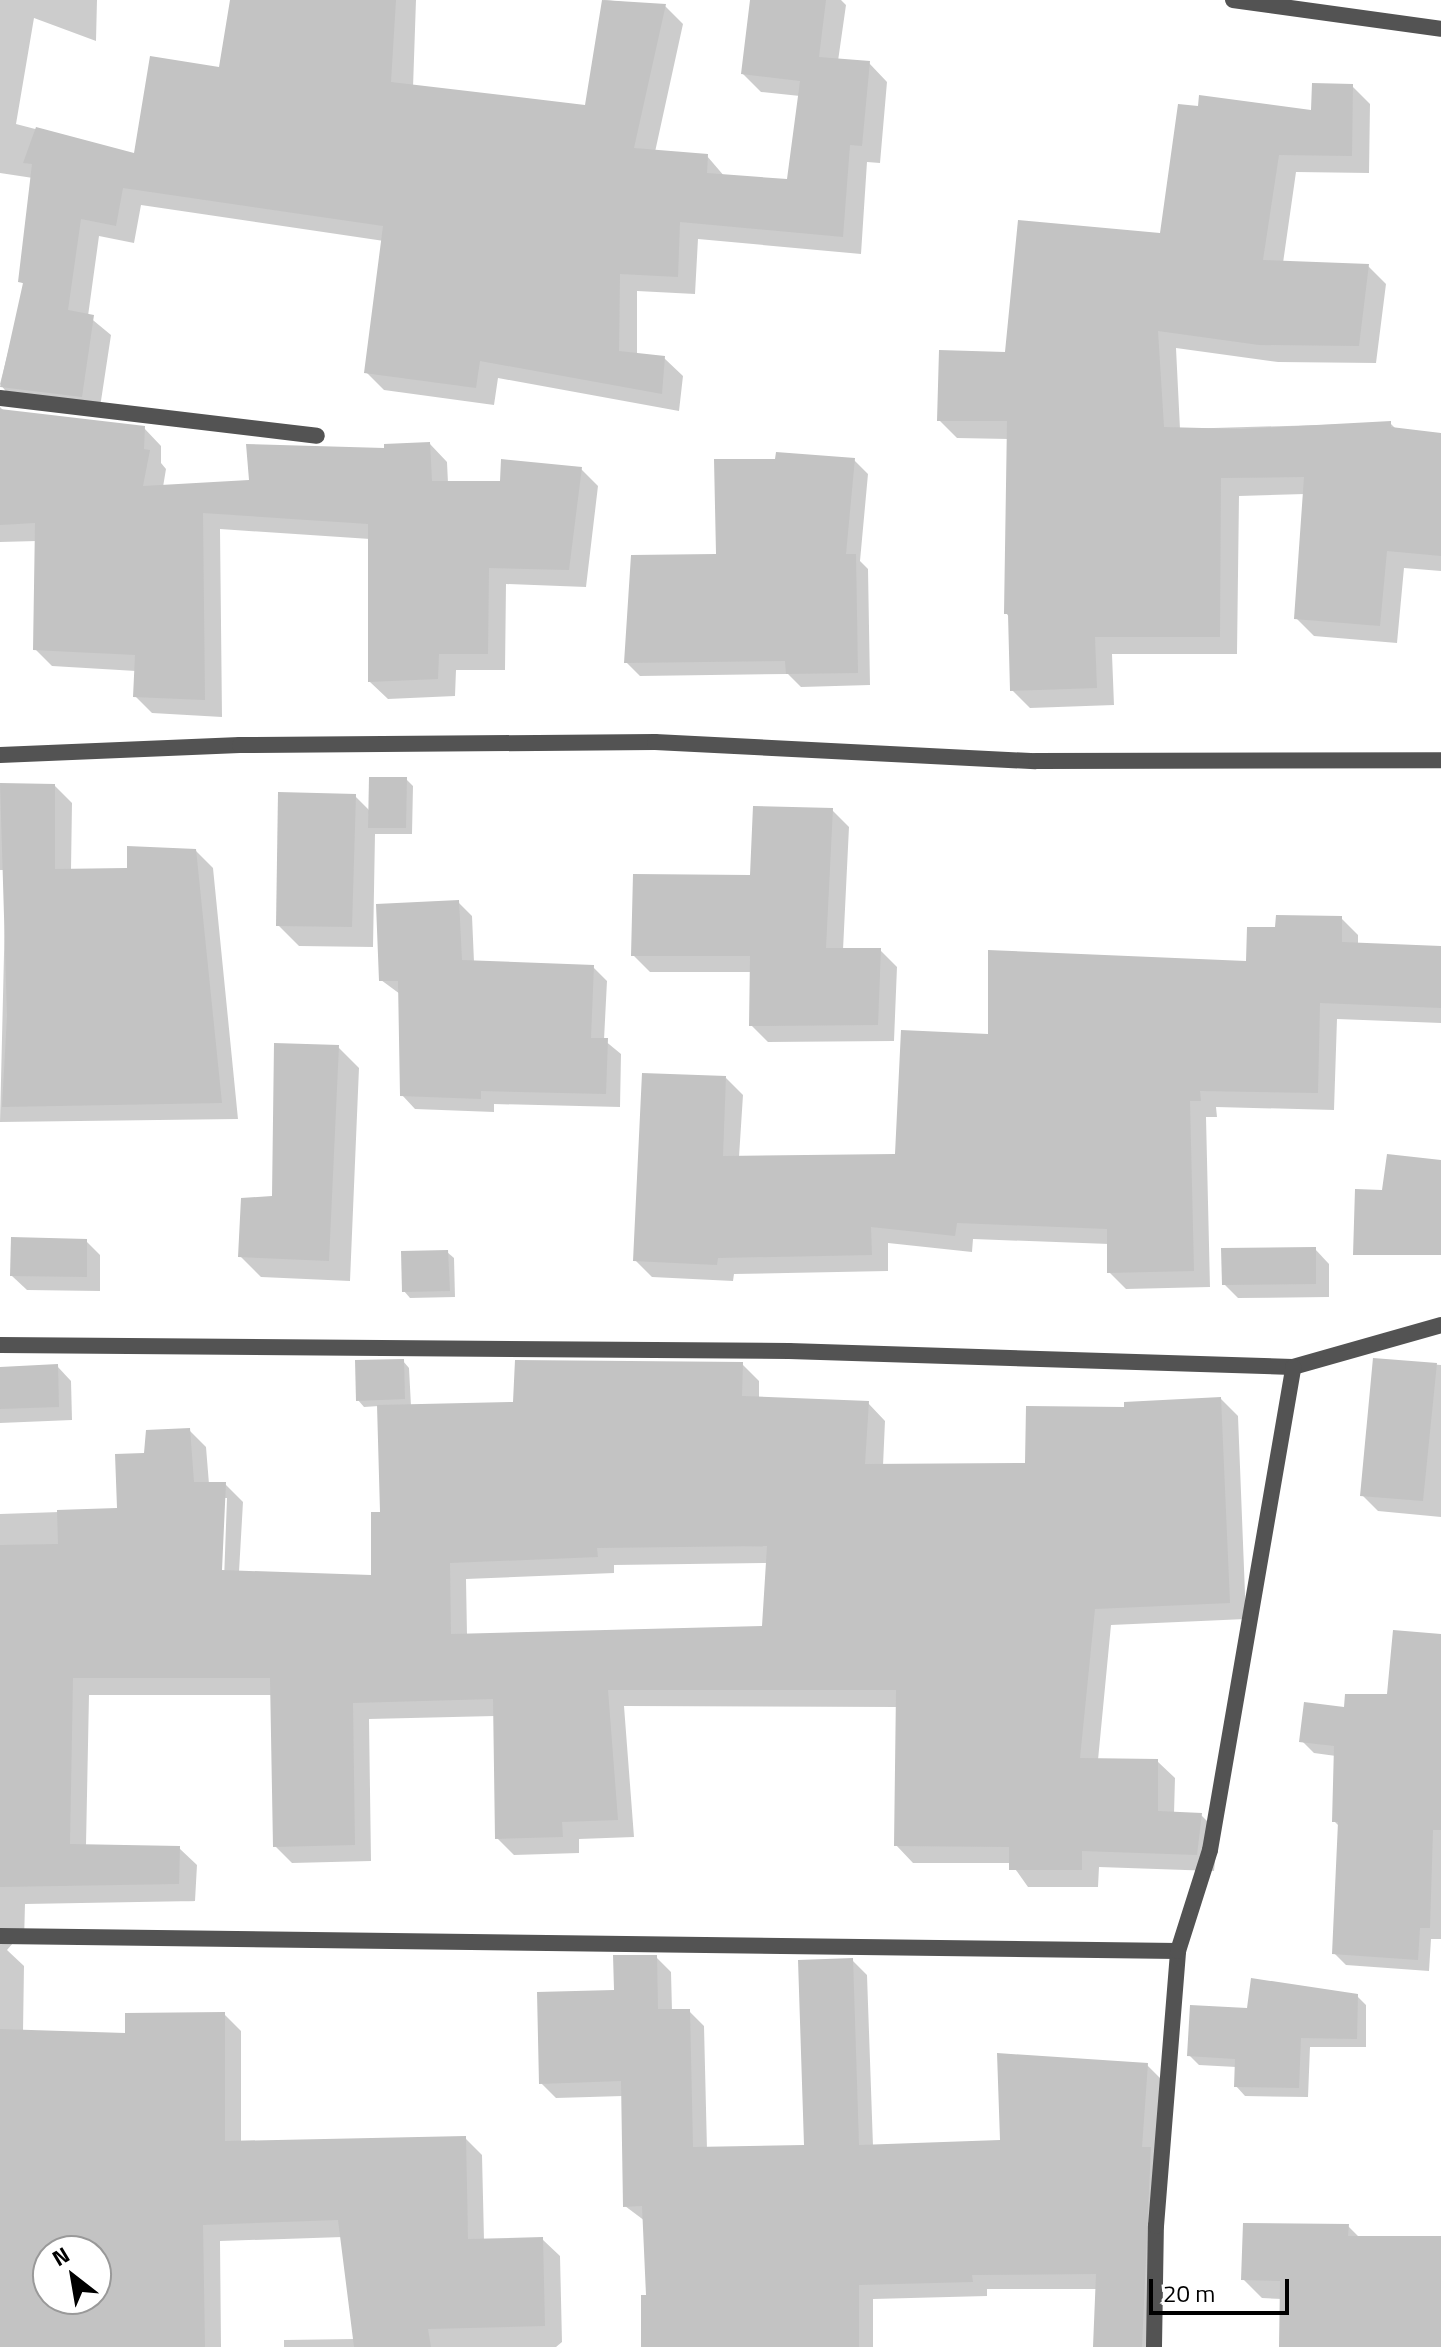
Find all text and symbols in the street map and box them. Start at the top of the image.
north arrow [32,2235,112,2315]
text: N [45,2238,76,2275]
scale bar [1153,2263,1293,2313]
text: 20 m [1163,2275,1215,2311]

